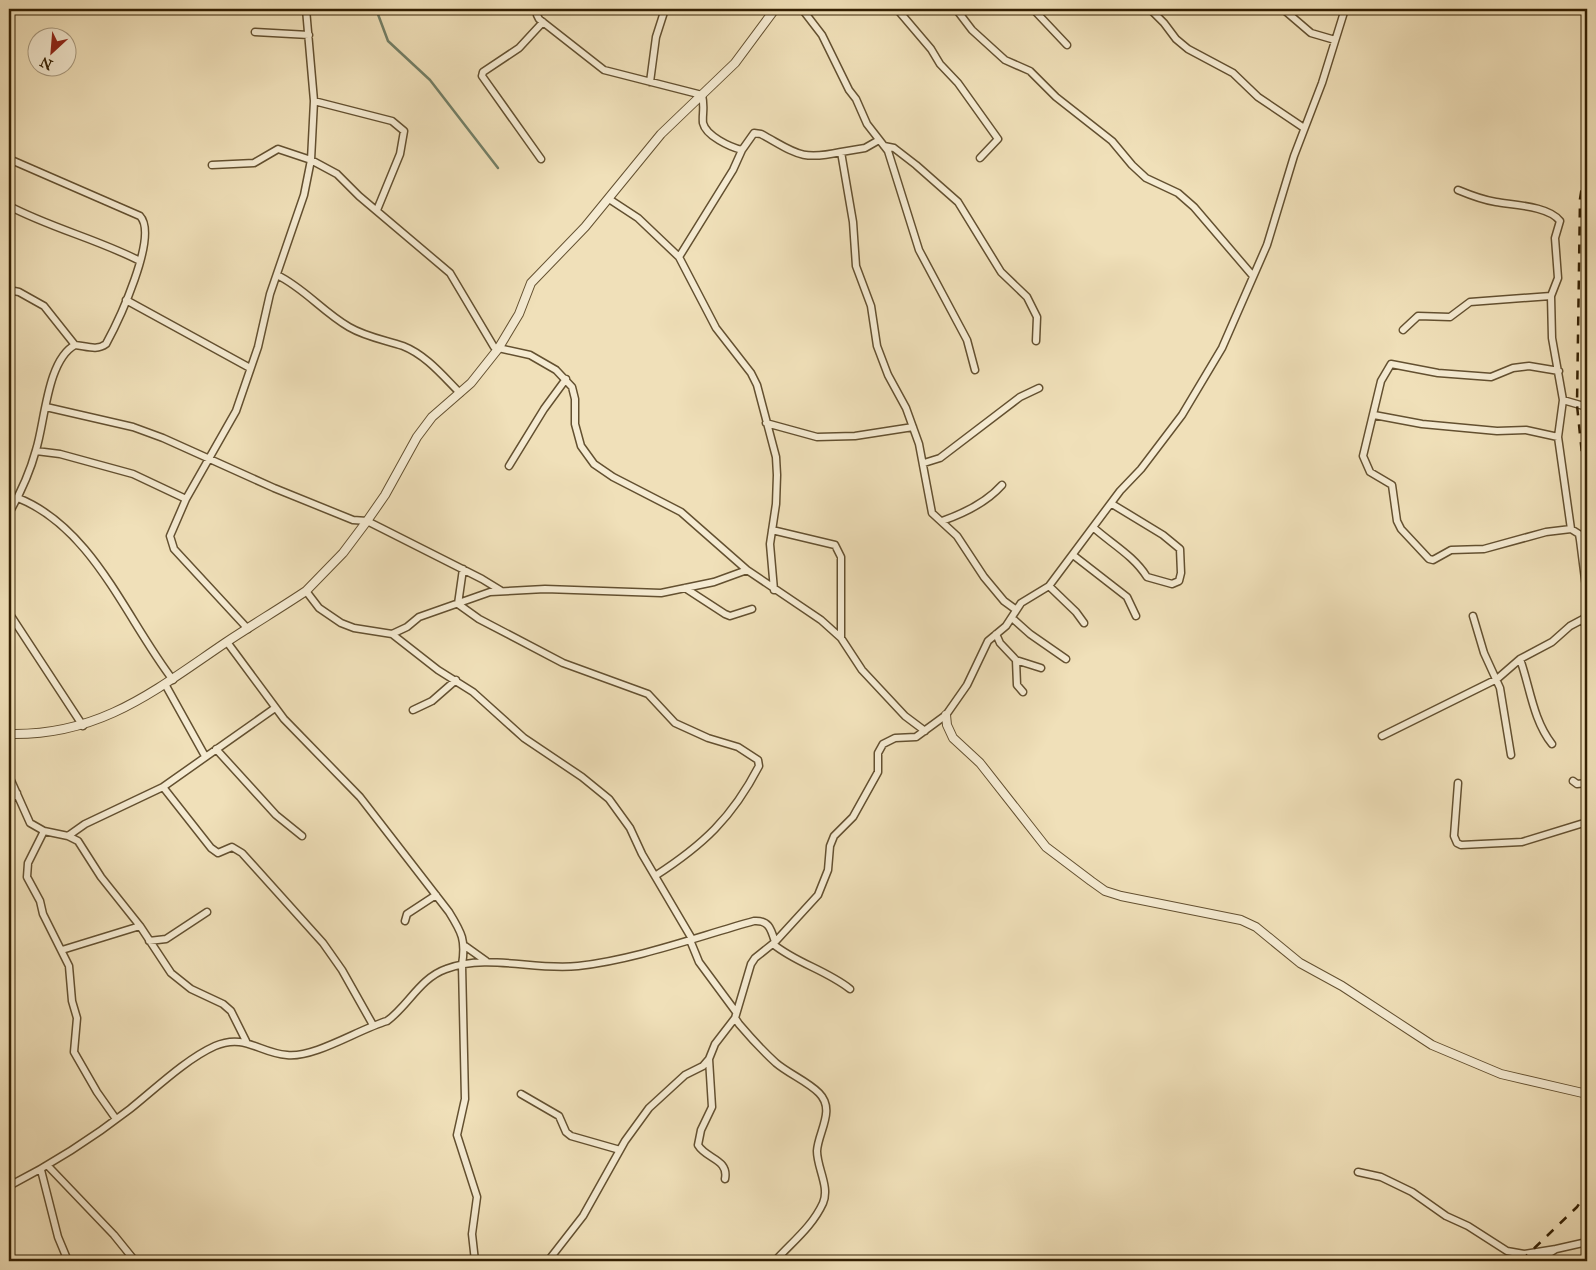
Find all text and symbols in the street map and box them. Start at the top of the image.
north arrow [28,28,78,78]
text: N [37,53,56,73]

